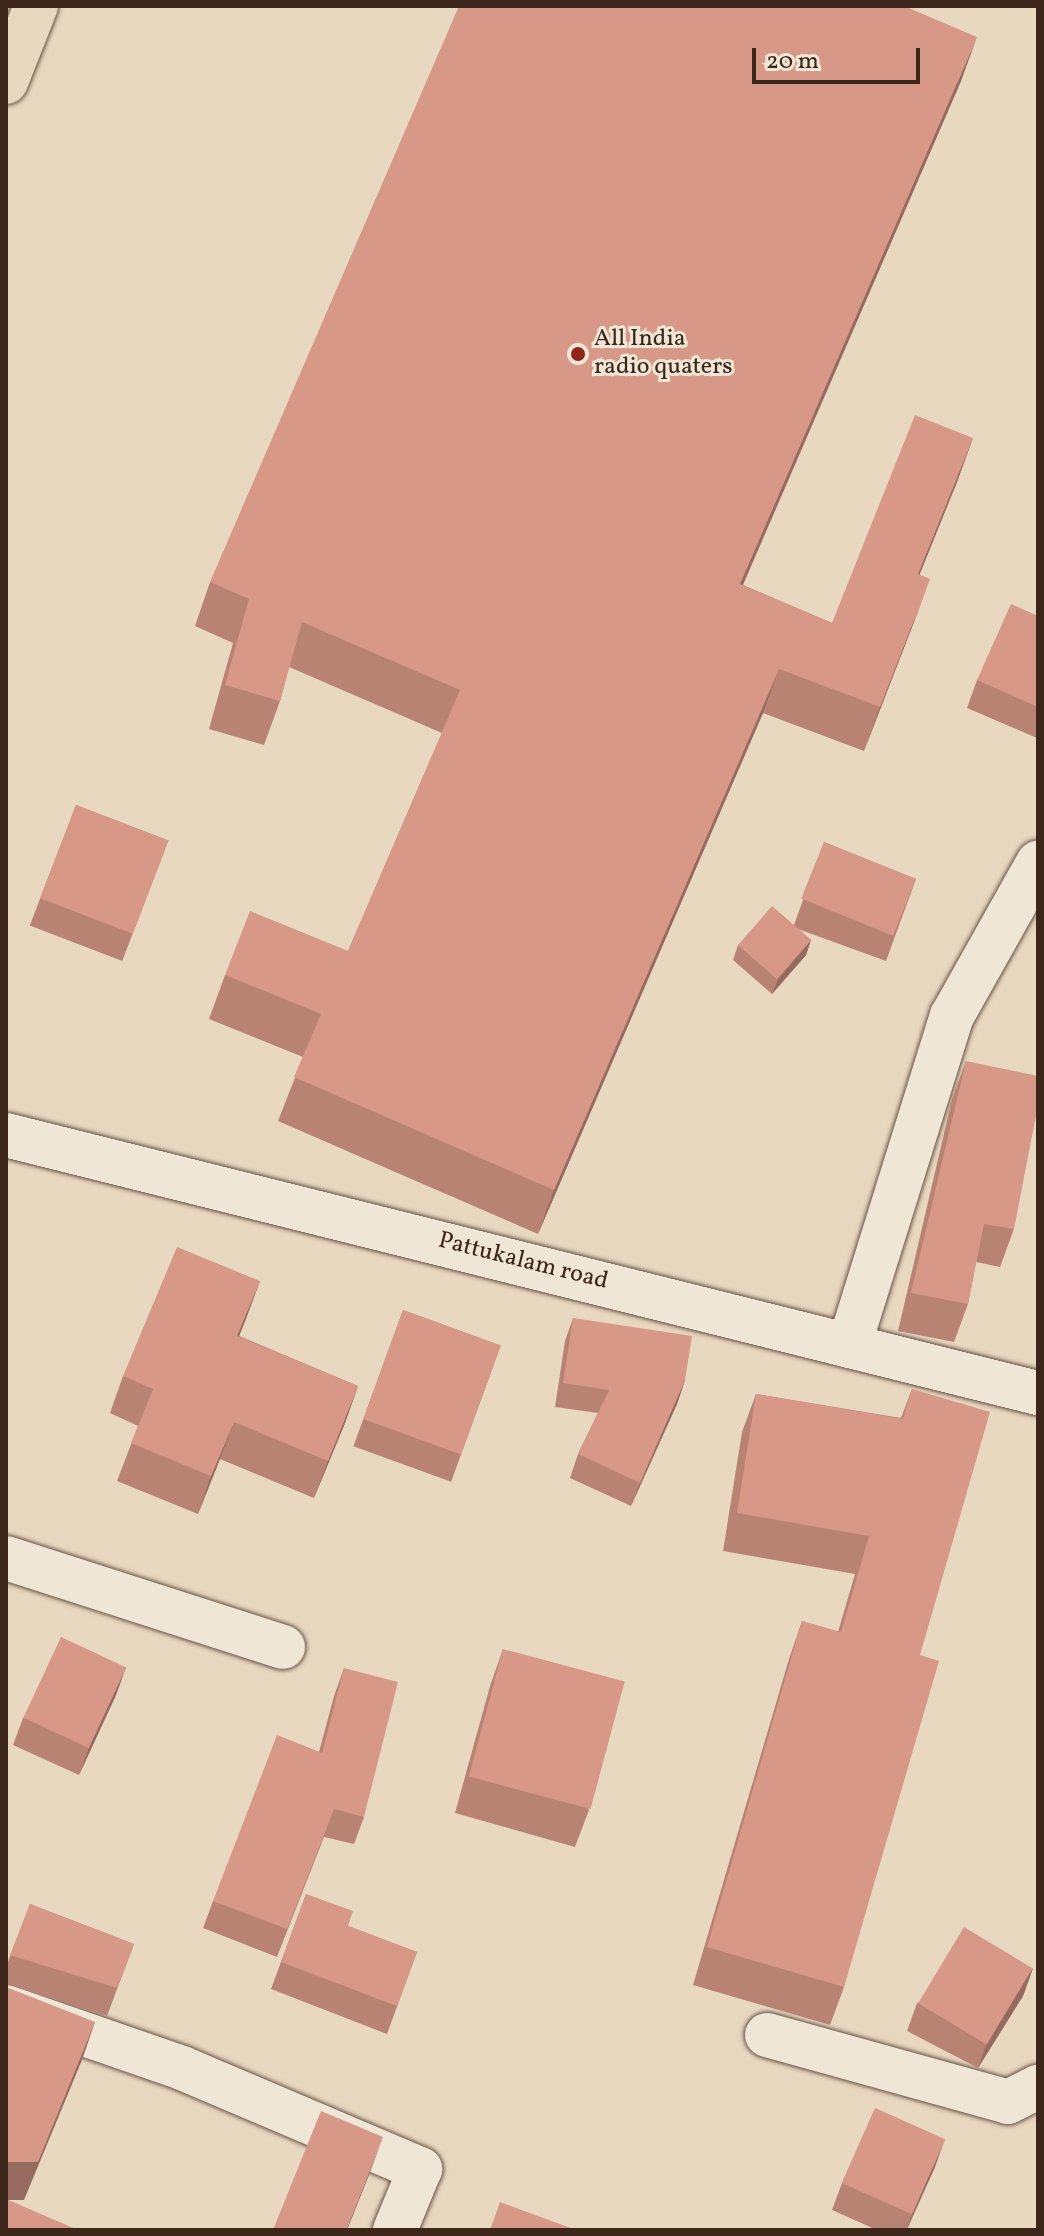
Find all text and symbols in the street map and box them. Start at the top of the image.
scale bar [756,32,924,82]
text: 20 m [766,45,819,79]
place label: All India radio quaters [594,326,732,382]
marker: All India radio quaters [569,345,587,363]
street label: Pattukalam road [435,1227,611,1297]

